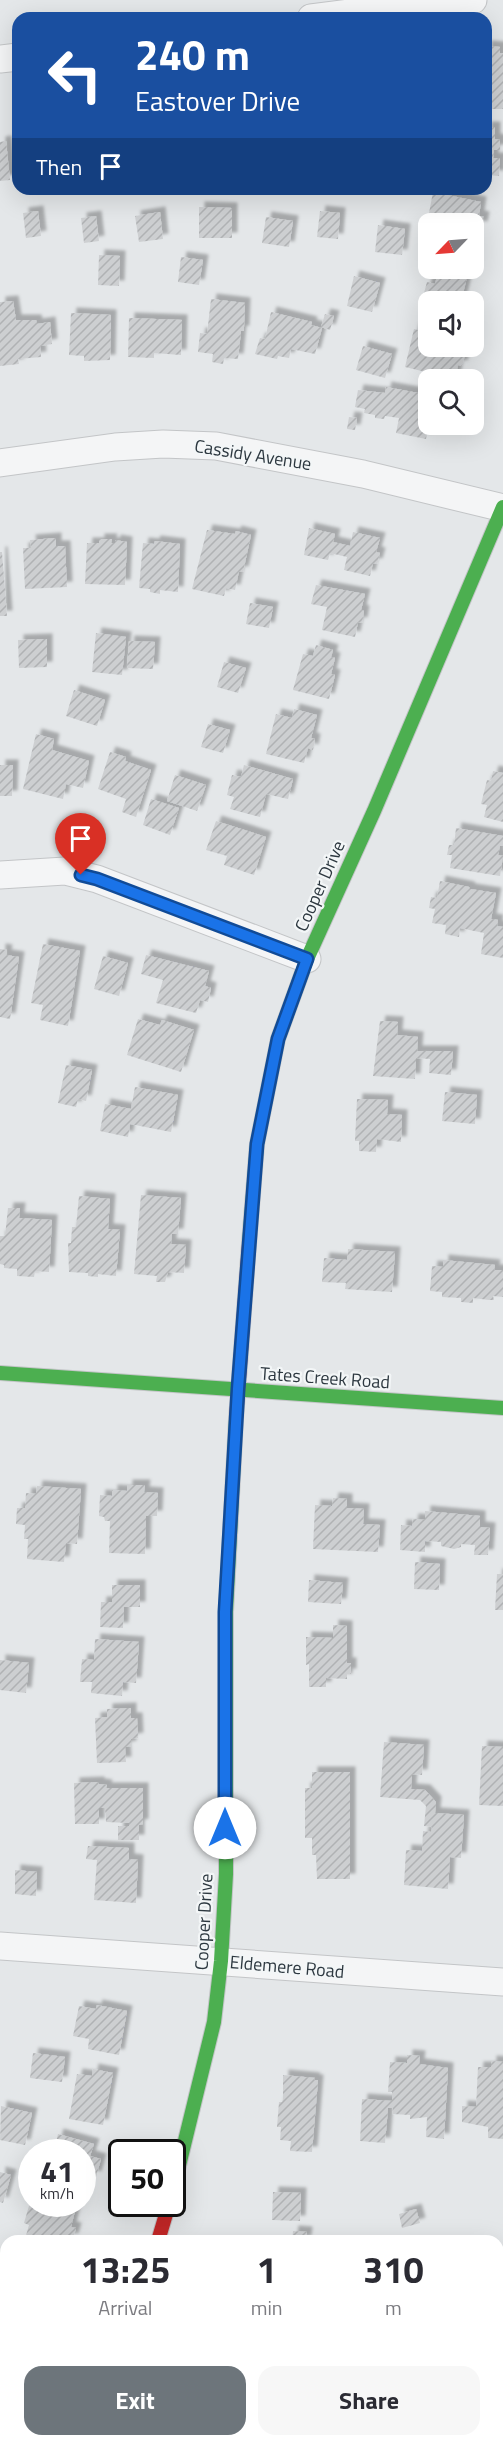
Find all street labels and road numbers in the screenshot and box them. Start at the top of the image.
street label: Cassidy Avenue [193,432,313,477]
street label: Cooper Drive [288,836,352,935]
street label: Tates Creek Road [259,1359,391,1396]
street label: Cooper Drive [187,1873,220,1971]
street label: Eldemere Road [229,1948,345,1985]

